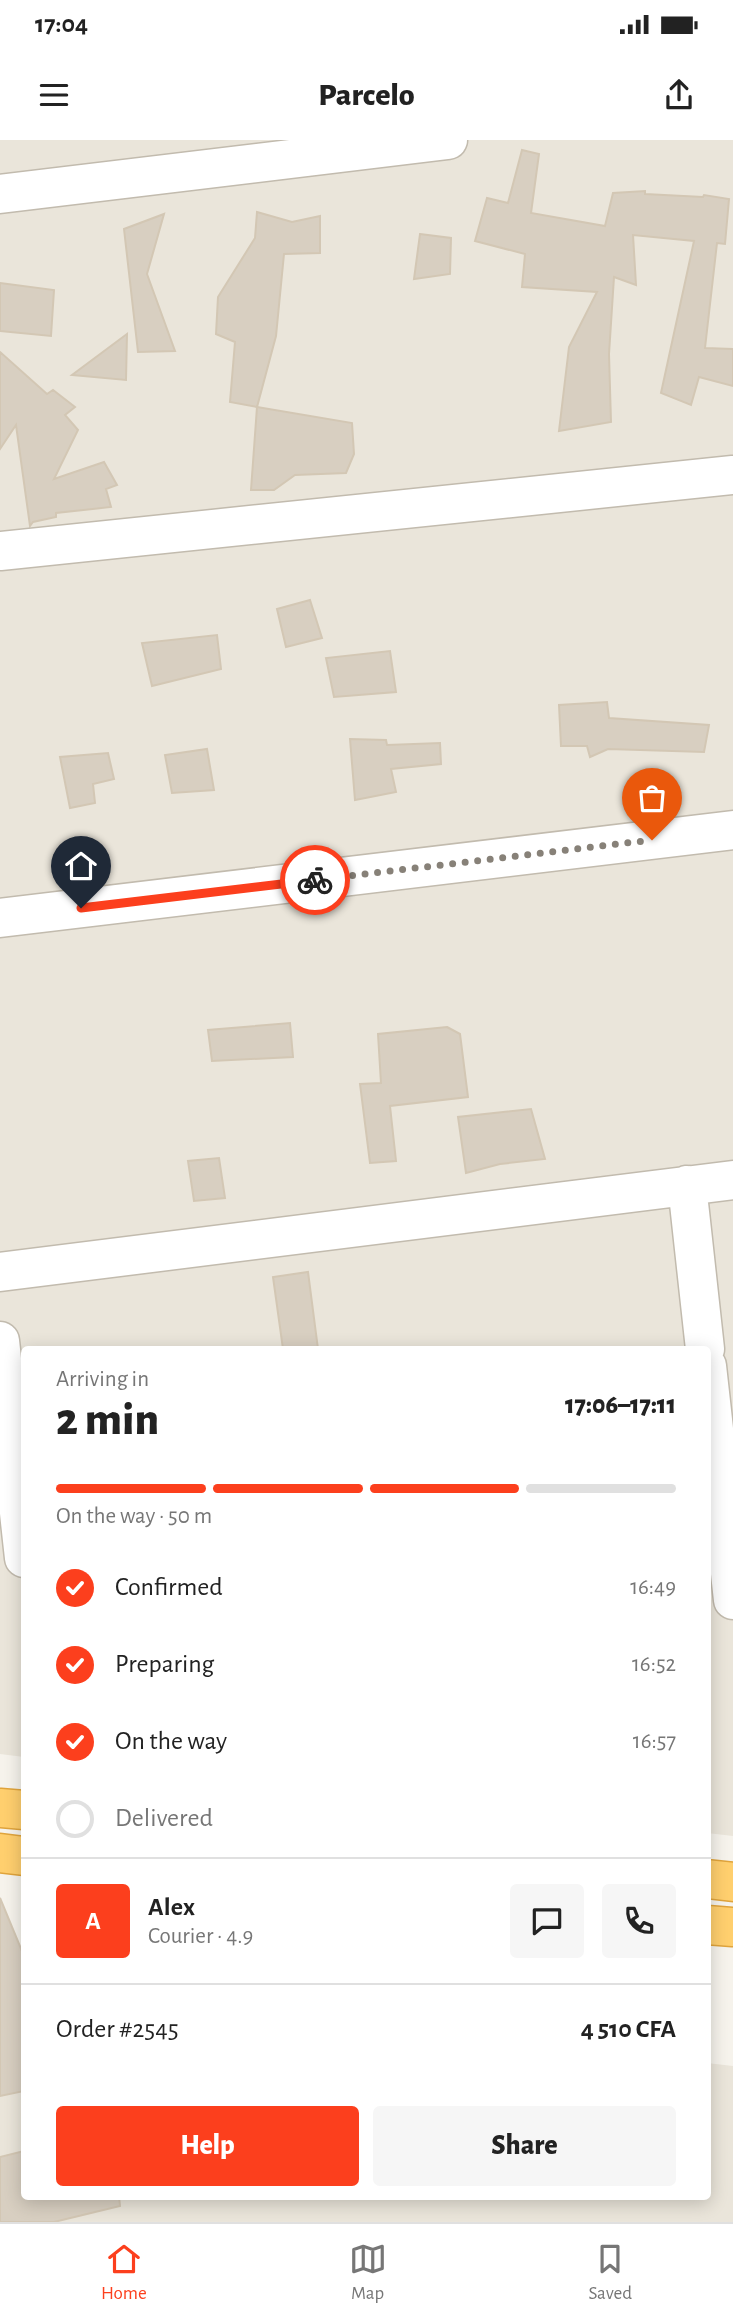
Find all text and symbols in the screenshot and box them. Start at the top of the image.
text: 17:04 [35,11,88,37]
icon: menu [35,76,73,114]
icon: share [660,76,698,114]
text: Parcelo [318,79,415,111]
pin [622,768,682,840]
icon: bag [633,779,671,817]
pin [51,836,111,908]
courier [280,845,350,915]
icon: home [62,847,100,885]
icon: bike [296,861,334,899]
text: Arriving in [56,1368,149,1391]
text: 17:06–17:11 [565,1392,676,1418]
text: 2 min [56,1397,159,1443]
text: On the way · 50 m [56,1505,212,1528]
icon: check [56,1569,94,1607]
text: Confirmed [115,1574,223,1600]
text: 16:49 [630,1576,676,1599]
icon: check [56,1646,94,1684]
text: Preparing [115,1651,214,1677]
text: 16:52 [632,1653,676,1676]
icon: check [56,1723,94,1761]
text: On the way [115,1728,227,1754]
text: 16:57 [633,1730,676,1753]
text: Delivered [115,1805,213,1831]
button: chat [510,1884,584,1958]
button: phone [602,1884,676,1958]
text: Alex [148,1894,195,1920]
text: A [85,1908,101,1934]
text: Courier · 4.9 [148,1925,253,1948]
text: Order #2545 [56,2016,179,2042]
text: 4 510 CFA [581,2016,676,2042]
button: Help [56,2106,359,2186]
button: Share [373,2106,676,2186]
tab: Home [101,2240,147,2305]
tab: Map [349,2240,387,2305]
tab: Saved [589,2240,632,2305]

